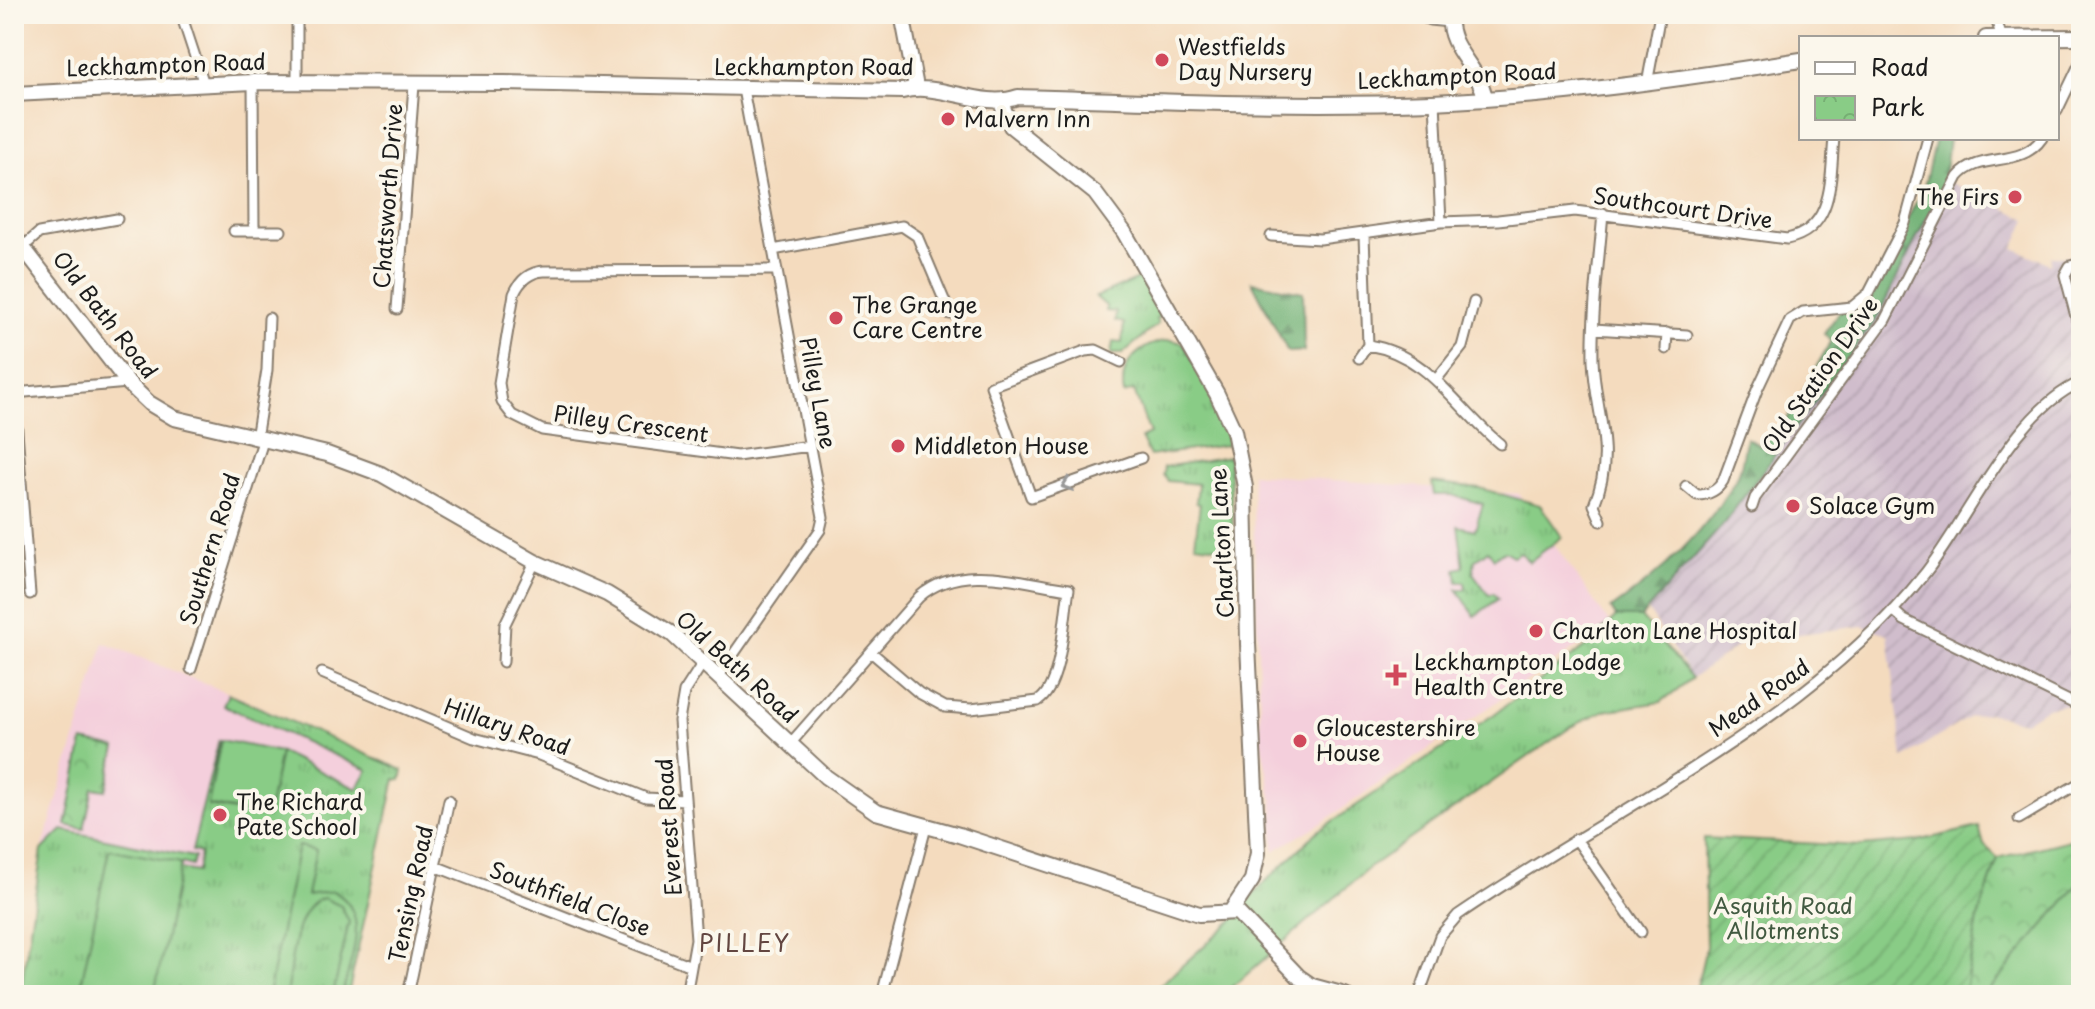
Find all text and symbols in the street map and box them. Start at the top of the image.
place label: Westfields Day Nursery [1178,29,1313,87]
legend [1799,36,2059,140]
street label: Leckhampton Road [66,44,266,83]
text: Road [1871,48,1929,84]
street label: Leckhampton Road [714,49,914,82]
marker: Westfields Day Nursery [1153,51,1171,69]
street label: Leckhampton Road [1356,53,1558,96]
text: Park [1871,88,1925,124]
place label: Malvern Inn [964,101,1091,134]
street label: Chatsworth Drive [364,102,409,289]
marker: Malvern Inn [939,110,957,128]
street label: Southcourt Drive [1591,178,1775,235]
place label: The Firs [1916,179,1999,212]
marker: The Firs [2006,188,2024,206]
street label: Old Bath Road [46,243,167,385]
place label: The Grange Care Centre [852,287,983,345]
street label: Old Station Drive [1753,289,1885,459]
marker: The Grange Care Centre [827,309,845,327]
street label: Pilley Lane [792,334,846,452]
street label: Pilley Crescent [552,395,711,450]
place label: Middleton House [914,428,1089,461]
marker: Middleton House [889,437,907,455]
street label: Charlton Lane [1200,467,1241,619]
street label: Southern Road [170,469,247,628]
one-way arrow [1061,475,1075,491]
place label: Solace Gym [1809,488,1935,521]
marker: Solace Gym [1784,497,1802,515]
street label: Old Bath Road [670,602,806,730]
place label: Charlton Lane Hospital [1552,613,1797,646]
marker: Charlton Lane Hospital [1527,622,1545,640]
place label: Leckhampton Lodge Health Centre [1414,644,1621,702]
street label: Mead Road [1701,650,1816,744]
marker: Leckhampton Lodge Health Centre [1385,664,1407,686]
street label: Hillary Road [440,689,575,763]
place label: Gloucestershire House [1316,710,1476,768]
marker: Gloucestershire House [1291,732,1309,750]
street label: Everest Road [646,757,689,897]
place label: The Richard Pate School [236,784,363,842]
marker: The Richard Pate School [211,806,229,824]
street label: Tensing Road [379,822,440,965]
street label: Southfield Close [485,852,656,943]
park label: Asquith Road Allotments [1713,888,1853,946]
district label: PILLEY [699,924,791,960]

